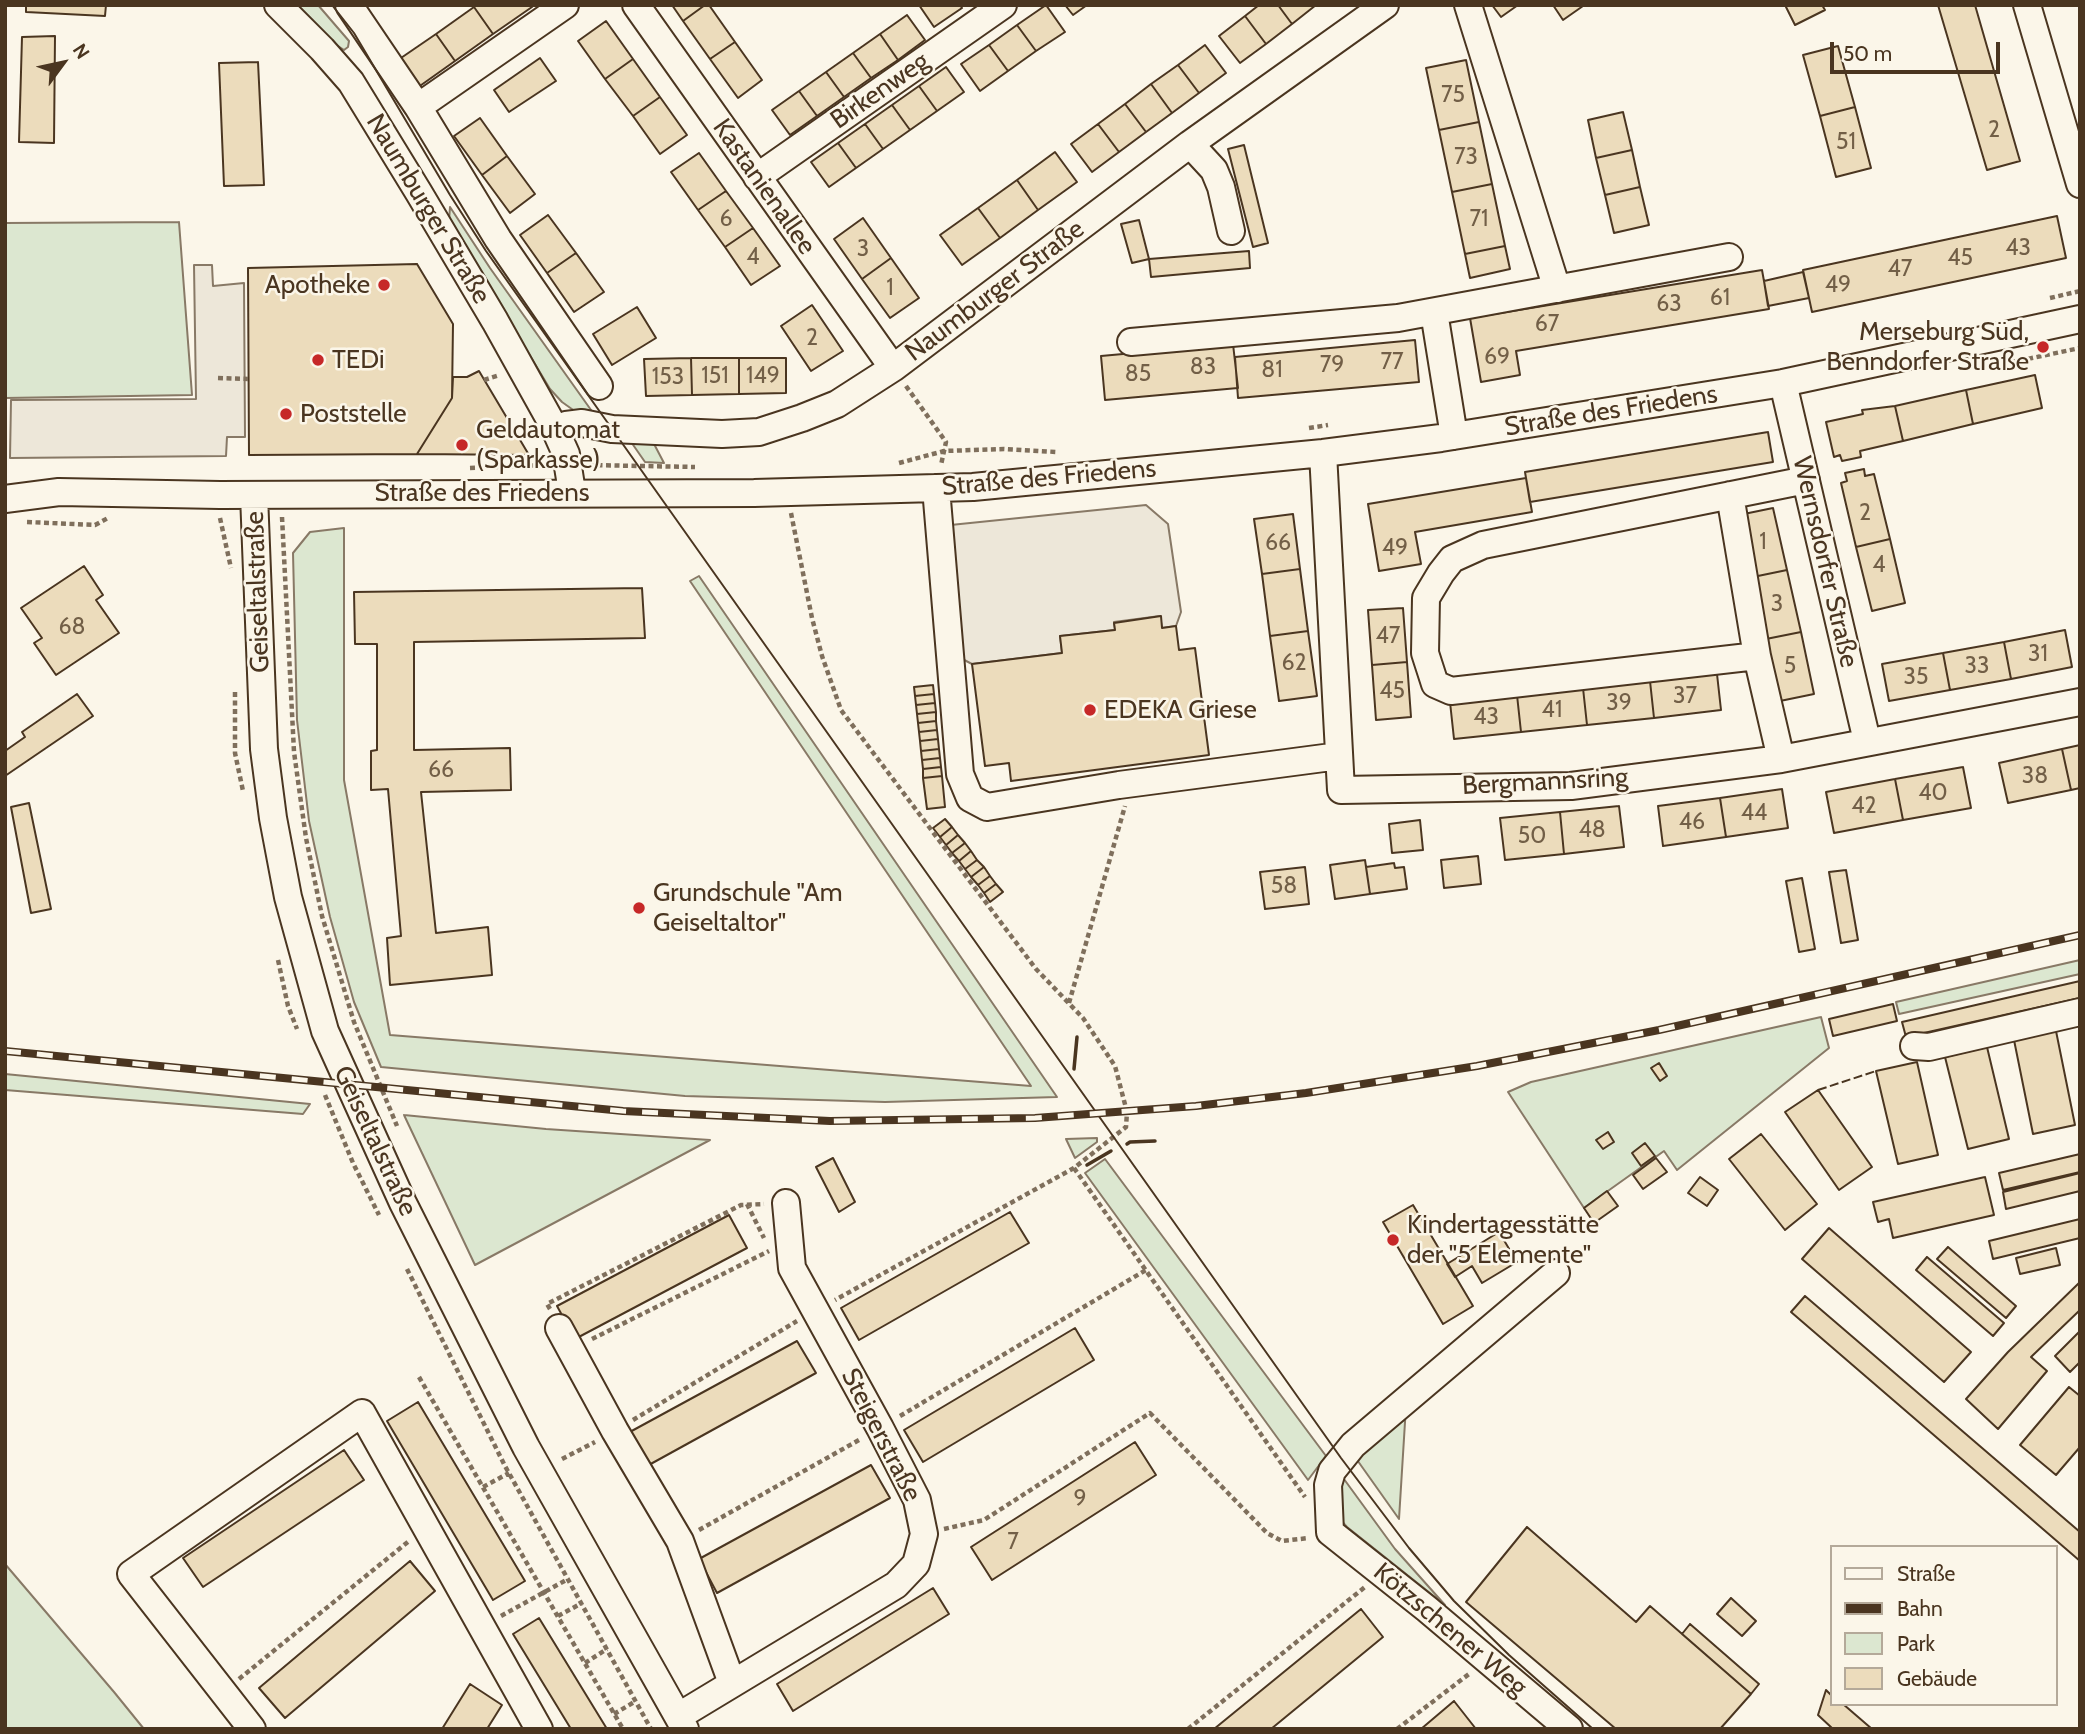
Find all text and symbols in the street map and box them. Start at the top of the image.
north arrow [28,28,98,98]
scale bar [1833,28,2003,72]
text: N [68,39,94,63]
text: 50 m [1843,41,1892,66]
street label: Birkenweg [825,46,935,136]
house number: 75 [1441,81,1465,109]
street label: Naumburger Straße [359,109,497,309]
street label: Kastanienallee [706,113,822,261]
house number: 2 [1988,116,2000,144]
house number: 51 [1836,128,1856,156]
house number: 73 [1454,143,1478,171]
house number: 6 [719,205,733,233]
house number: 71 [1469,205,1489,233]
street label: Naumburger Straße [900,214,1090,368]
house number: 43 [2005,234,2031,262]
house number: 3 [857,235,869,263]
house number: 4 [746,243,760,271]
house number: 45 [1947,244,1973,272]
house number: 47 [1888,255,1912,283]
place label: Apotheke [265,269,370,301]
house number: 49 [1825,271,1851,299]
house number: 1 [886,274,894,302]
marker: Apotheke [376,277,392,293]
house number: 61 [1710,284,1730,312]
house number: 63 [1656,290,1682,318]
house number: 67 [1535,310,1559,338]
place label: Merseburg Süd, Benndorfer Straße [1826,316,2029,378]
house number: 2 [806,324,818,352]
marker: Merseburg Süd, Benndorfer Straße [2035,339,2051,355]
house number: 69 [1484,343,1510,371]
place label: TEDi [332,344,384,376]
house number: 77 [1380,348,1404,376]
house number: 79 [1320,351,1344,379]
marker: TEDi [310,352,326,368]
house number: 83 [1190,353,1216,381]
house number: 81 [1261,356,1283,384]
house number: 85 [1125,360,1151,388]
house number: 151 [701,362,729,390]
house number: 149 [746,362,780,390]
house number: 153 [652,363,684,391]
street label: Straße des Friedens [1502,379,1720,443]
place label: Poststelle [300,398,407,430]
marker: Poststelle [278,406,294,422]
place label: Geldautomat (Sparkasse) [476,414,620,476]
marker: Geldautomat (Sparkasse) [454,437,470,453]
street label: Straße des Friedens [941,453,1157,503]
street label: Wernsdorfer Straße [1786,454,1864,670]
street label: Straße des Friedens [375,477,589,509]
house number: 2 [1859,499,1871,527]
street label: Geiseltalstraße [240,511,276,673]
house number: 1 [1759,528,1767,556]
house number: 66 [1265,529,1291,557]
house number: 49 [1382,534,1408,562]
house number: 4 [1872,551,1886,579]
house number: 3 [1771,590,1783,618]
house number: 68 [58,613,86,641]
house number: 47 [1376,622,1400,650]
house number: 31 [2028,640,2048,668]
house number: 62 [1281,649,1307,677]
house number: 5 [1784,652,1796,680]
house number: 33 [1965,652,1989,680]
house number: 35 [1904,663,1928,691]
house number: 45 [1379,677,1405,705]
house number: 37 [1673,682,1697,710]
house number: 39 [1606,689,1632,717]
place label: EDEKA Griese [1104,694,1257,726]
house number: 41 [1542,696,1562,724]
marker: EDEKA Griese [1082,702,1098,718]
house number: 43 [1473,703,1499,731]
house number: 66 [428,756,454,784]
street label: Bergmannsring [1461,762,1629,802]
house number: 38 [2022,762,2048,790]
house number: 40 [1918,779,1948,807]
house number: 42 [1851,792,1877,820]
house number: 44 [1741,799,1767,827]
house number: 46 [1679,808,1705,836]
house number: 48 [1578,816,1606,844]
house number: 50 [1518,822,1546,850]
house number: 58 [1271,872,1297,900]
place label: Grundschule "Am Geiseltaltor" [653,877,843,938]
marker: Grundschule "Am Geiseltaltor" [631,900,647,916]
street label: Geiseltalstraße [327,1061,423,1221]
place label: Kindertagesstätte der "5 Elemente" [1407,1209,1599,1270]
marker: Kindertagesstätte der "5 Elemente" [1385,1232,1401,1248]
street label: Steigerstraße [834,1363,928,1507]
house number: 9 [1073,1485,1087,1513]
house number: 7 [1007,1528,1019,1556]
legend [1829,1545,2057,1706]
street label: Kötzschener Weg [1367,1557,1533,1703]
text: Straße [1897,1561,1955,1586]
text: Bahn [1897,1596,1943,1621]
text: Park [1897,1631,1935,1656]
text: Gebäude [1897,1666,1977,1691]

